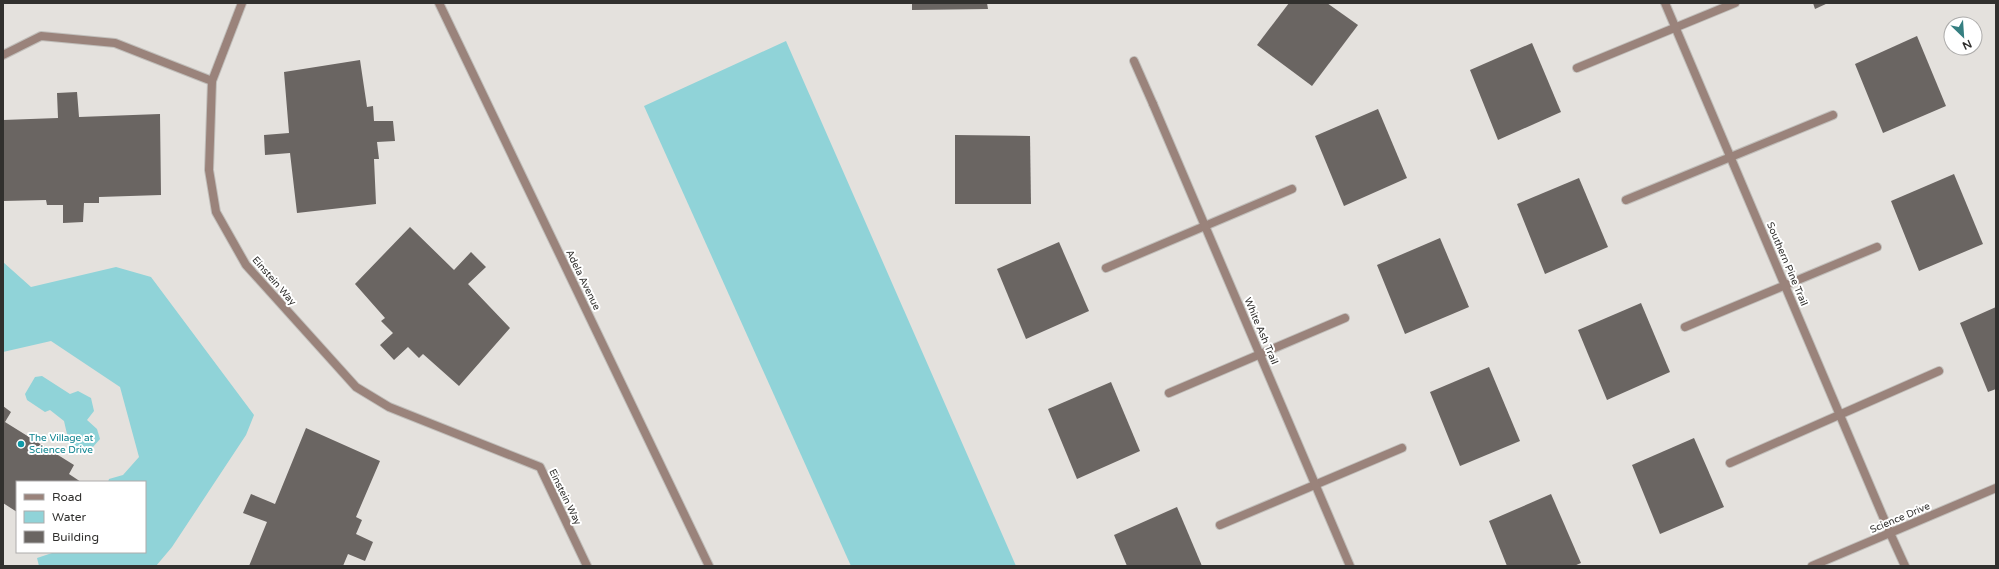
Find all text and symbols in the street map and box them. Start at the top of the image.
north arrow [1943,16,1983,56]
text: N [1960,37,1974,52]
street label: Southern Pine Trail [1764,220,1810,308]
street label: Adela Avenue [563,248,603,313]
street label: Einstein Way [249,254,299,308]
street label: White Ash Trail [1241,296,1281,366]
place label: The Village at Science Drive [29,432,93,456]
marker: The Village at Science Drive [16,439,26,449]
street label: Einstein Way [546,467,584,528]
legend [16,481,146,553]
text: Road [52,490,82,504]
street label: Science Drive [1868,500,1932,536]
text: Water [52,510,87,524]
text: Building [52,530,99,544]

